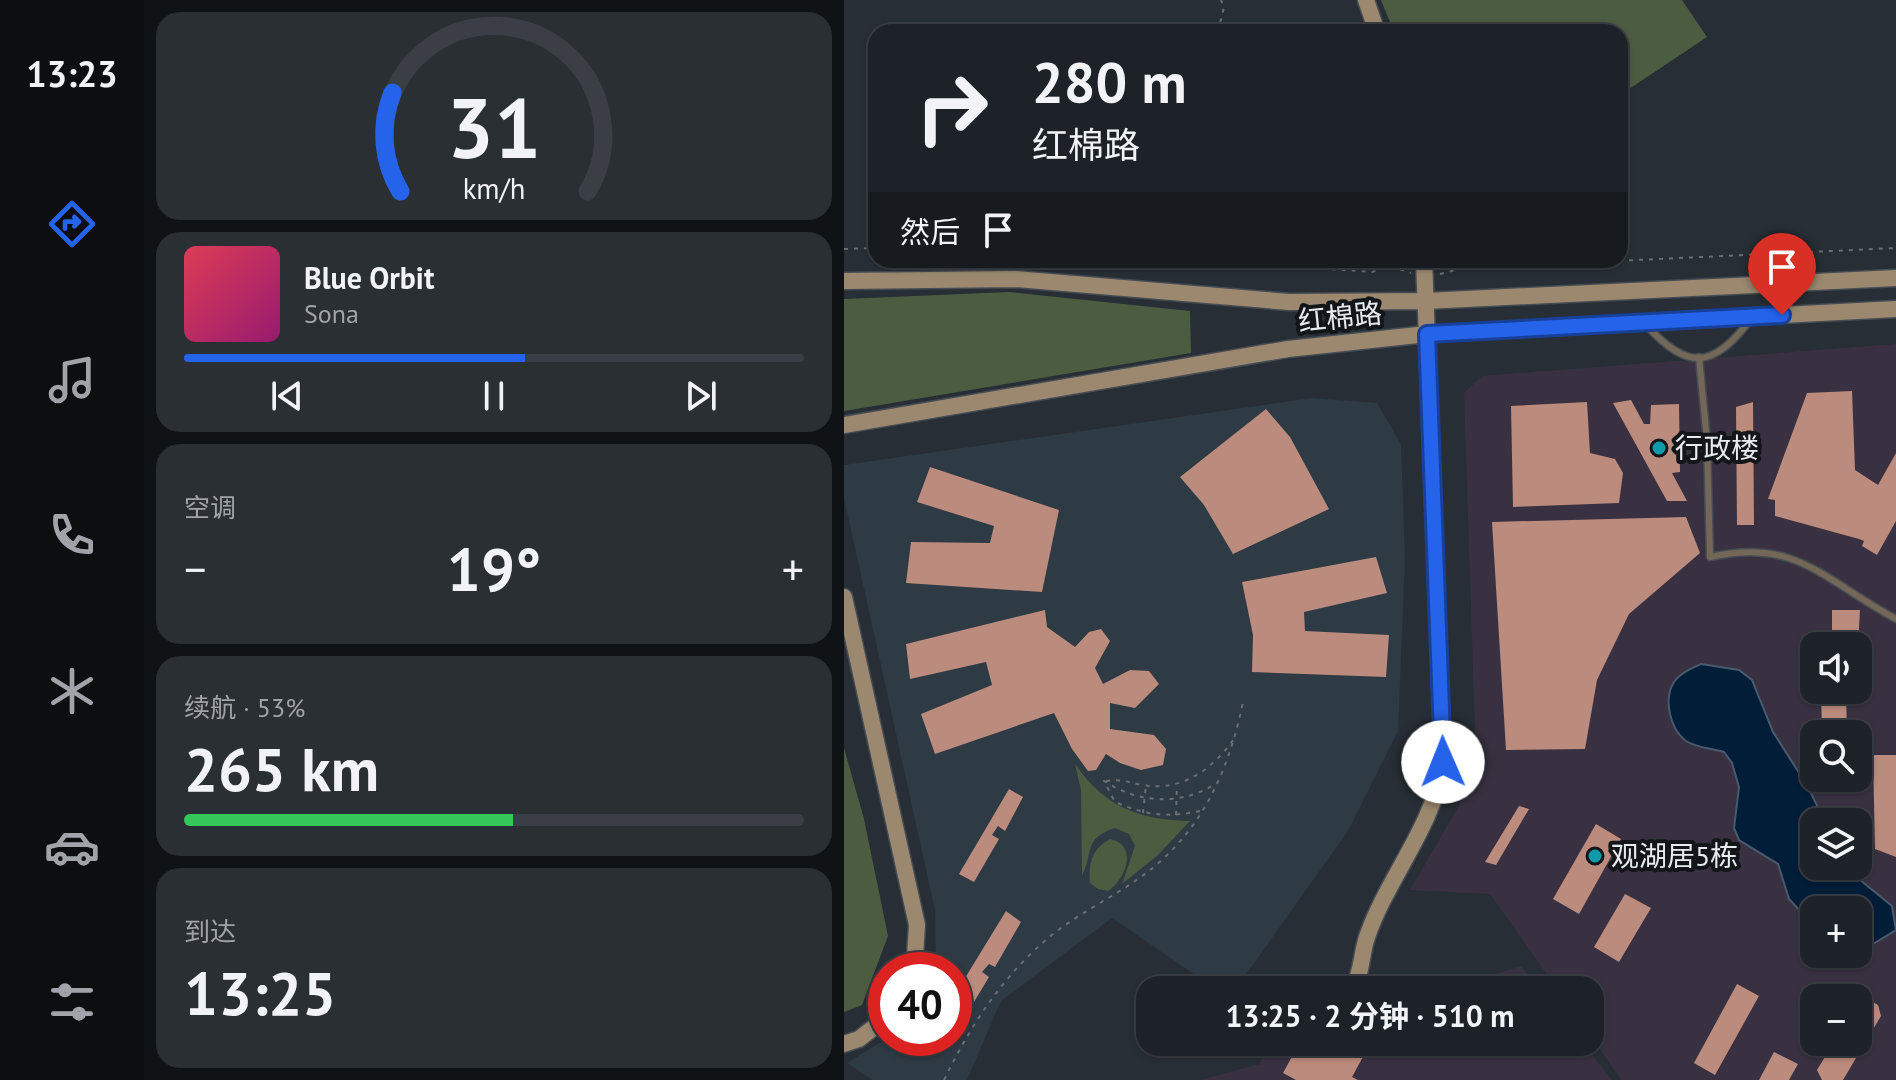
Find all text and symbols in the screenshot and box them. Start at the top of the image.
text: 280 m [1032,46,1187,118]
text: 13:23 [26,50,118,97]
icon: right [900,56,1004,160]
text: 31 [447,73,541,181]
text: 红棉路 [1032,121,1140,168]
text: km/h [463,170,525,207]
icon: directions [44,196,100,252]
icon: arrive [976,208,1020,252]
text: 然后 [900,212,960,251]
pin [1748,233,1816,315]
icon: arrive [1760,245,1804,289]
text: Blue Orbit [304,258,434,297]
street label: 红棉路 [1296,294,1384,339]
text: Sona [304,297,359,330]
icon: music [44,352,100,408]
icon: previous [265,374,309,418]
icon: pause [472,374,516,418]
icon: next [679,374,723,418]
place label: 行政楼 [1675,429,1759,466]
marker: 行政楼 [1650,439,1668,457]
text: 空调 [184,491,236,524]
icon: phone [44,507,100,563]
text: 19° [447,530,541,608]
text: − [184,540,206,597]
text: + [782,540,804,597]
map controls [1800,632,1872,1056]
button: sound [1800,632,1872,704]
icon: climate [44,663,100,719]
text: 续航 · 53% [184,691,305,724]
position arrow [1401,720,1485,804]
button: search [1800,720,1872,792]
text: 265 km [184,730,379,808]
button: layers [1800,808,1872,880]
icon: car [44,819,100,875]
place label: 观湖居5栋 [1611,837,1738,874]
marker: 观湖居5栋 [1586,847,1604,865]
button: + [1800,896,1872,968]
text: 到达 [184,915,236,948]
speed limit sign: 40 [868,952,972,1056]
text: 13:25 [184,954,336,1032]
icon: filters [44,974,100,1030]
button: − [1800,984,1872,1056]
text: 13:25 · 2 分钟 · 510 m [1225,996,1515,1035]

